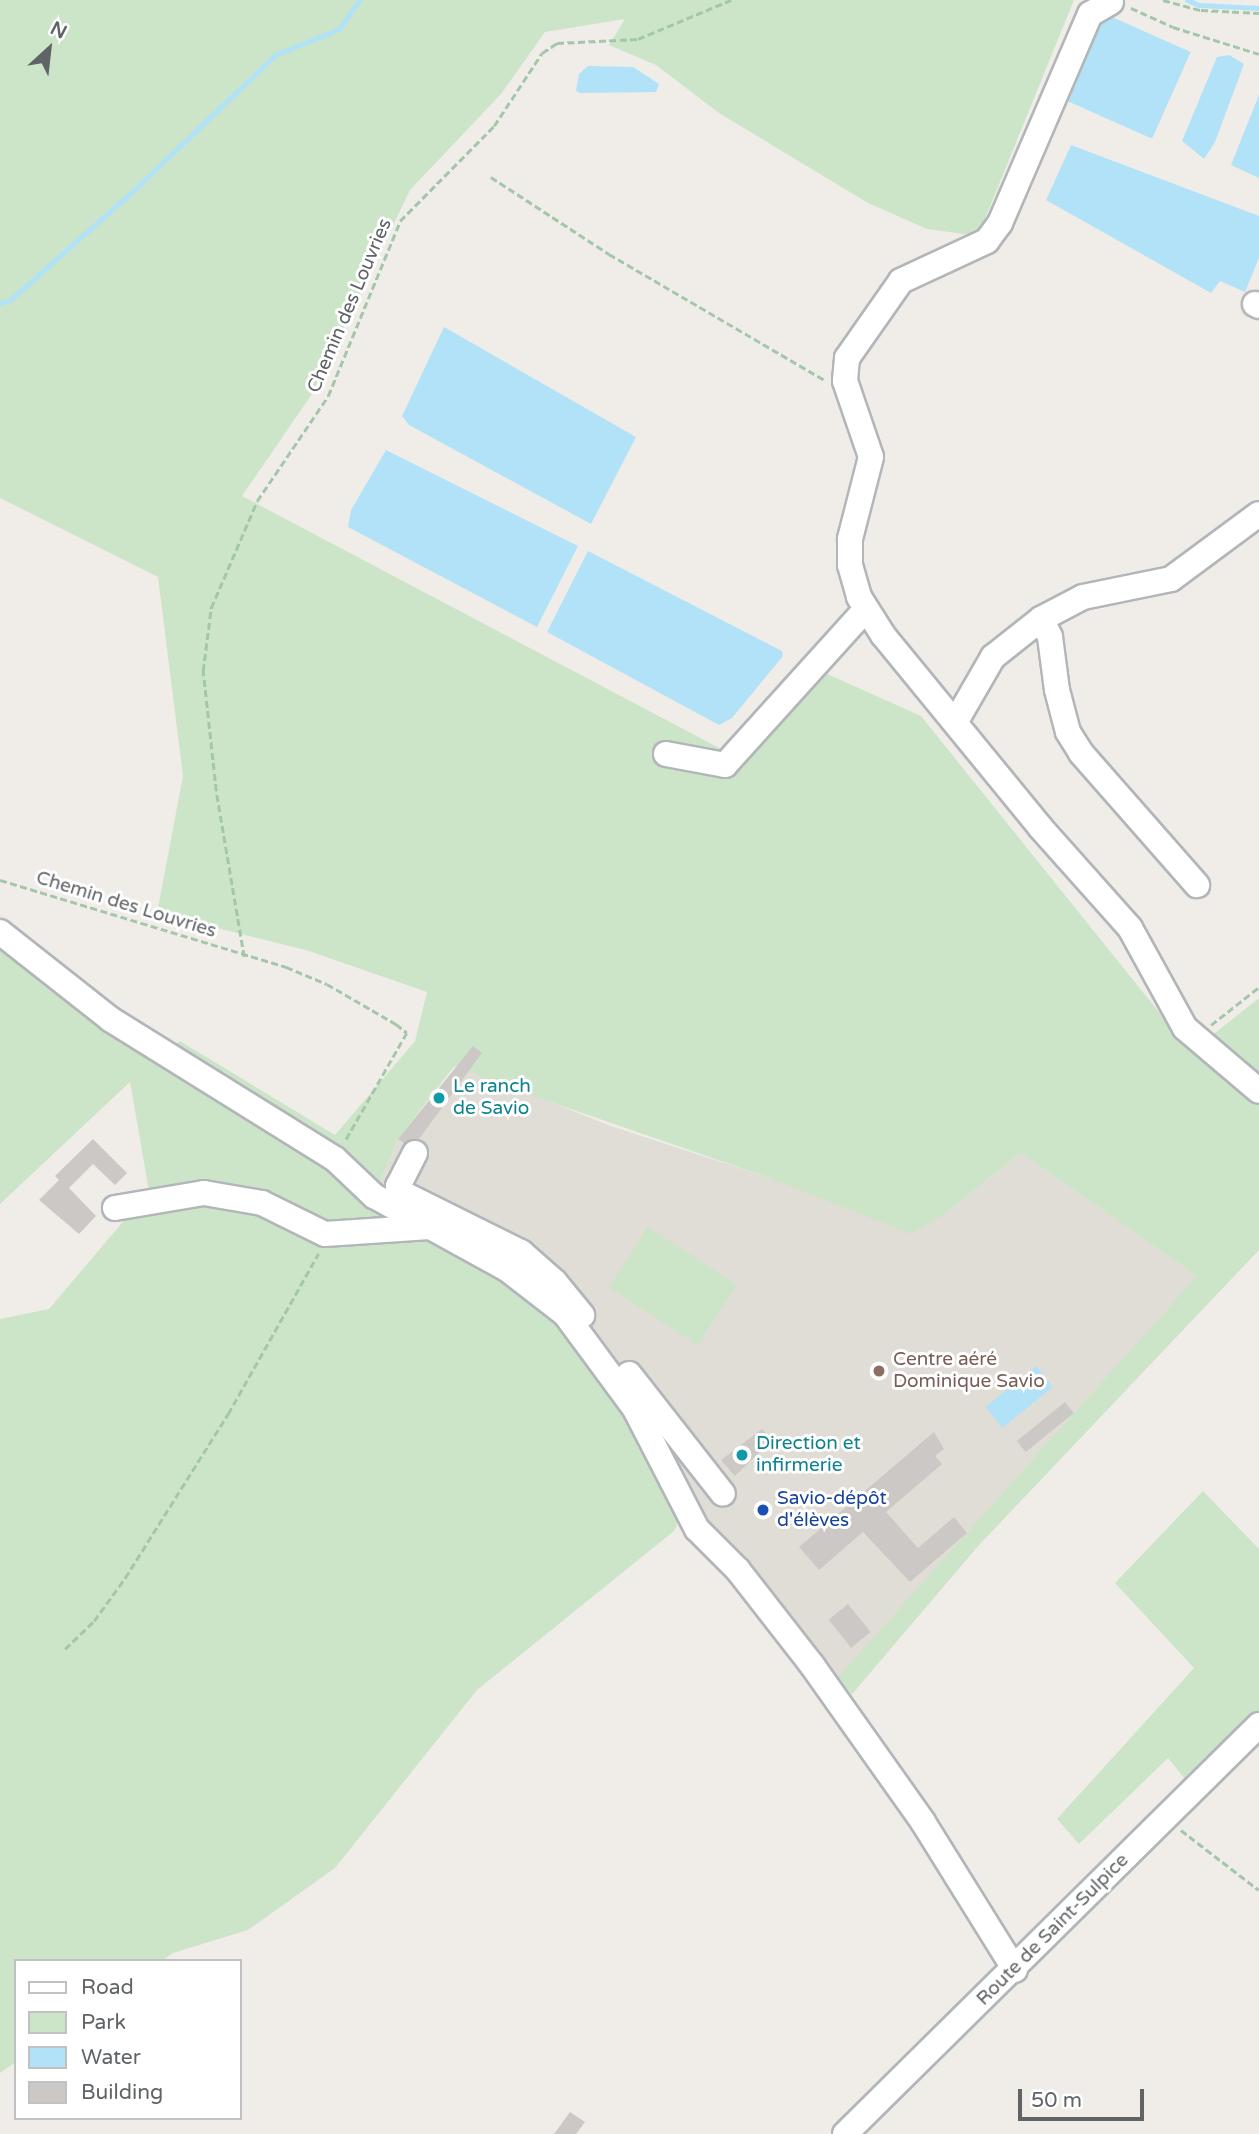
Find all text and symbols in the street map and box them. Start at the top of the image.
north arrow [14,14,84,84]
text: N [47,17,70,44]
street label: Chemin des Louvries [303,215,397,397]
street label: Chemin des Louvries [33,867,219,943]
place label: Le ranch de Savio [453,1076,531,1120]
marker: Le ranch de Savio [431,1090,447,1106]
place label: Centre aéré Dominique Savio [893,1349,1045,1393]
marker: Centre aéré Dominique Savio [871,1363,887,1379]
place label: Direction et infirmerie [756,1433,861,1477]
marker: Direction et infirmerie [734,1447,750,1463]
place label: Savio-dépôt d'élèves [777,1488,887,1532]
marker: Savio-dépôt d'élèves [755,1502,771,1518]
street label: Route de Saint-Sulpice [972,1849,1134,2011]
legend [14,1959,242,2120]
text: Road [81,1975,134,2000]
text: Park [81,2010,126,2035]
text: Water [81,2045,141,2070]
scale bar [1021,2074,1147,2118]
text: Building [81,2080,163,2105]
text: 50 m [1031,2088,1082,2113]

